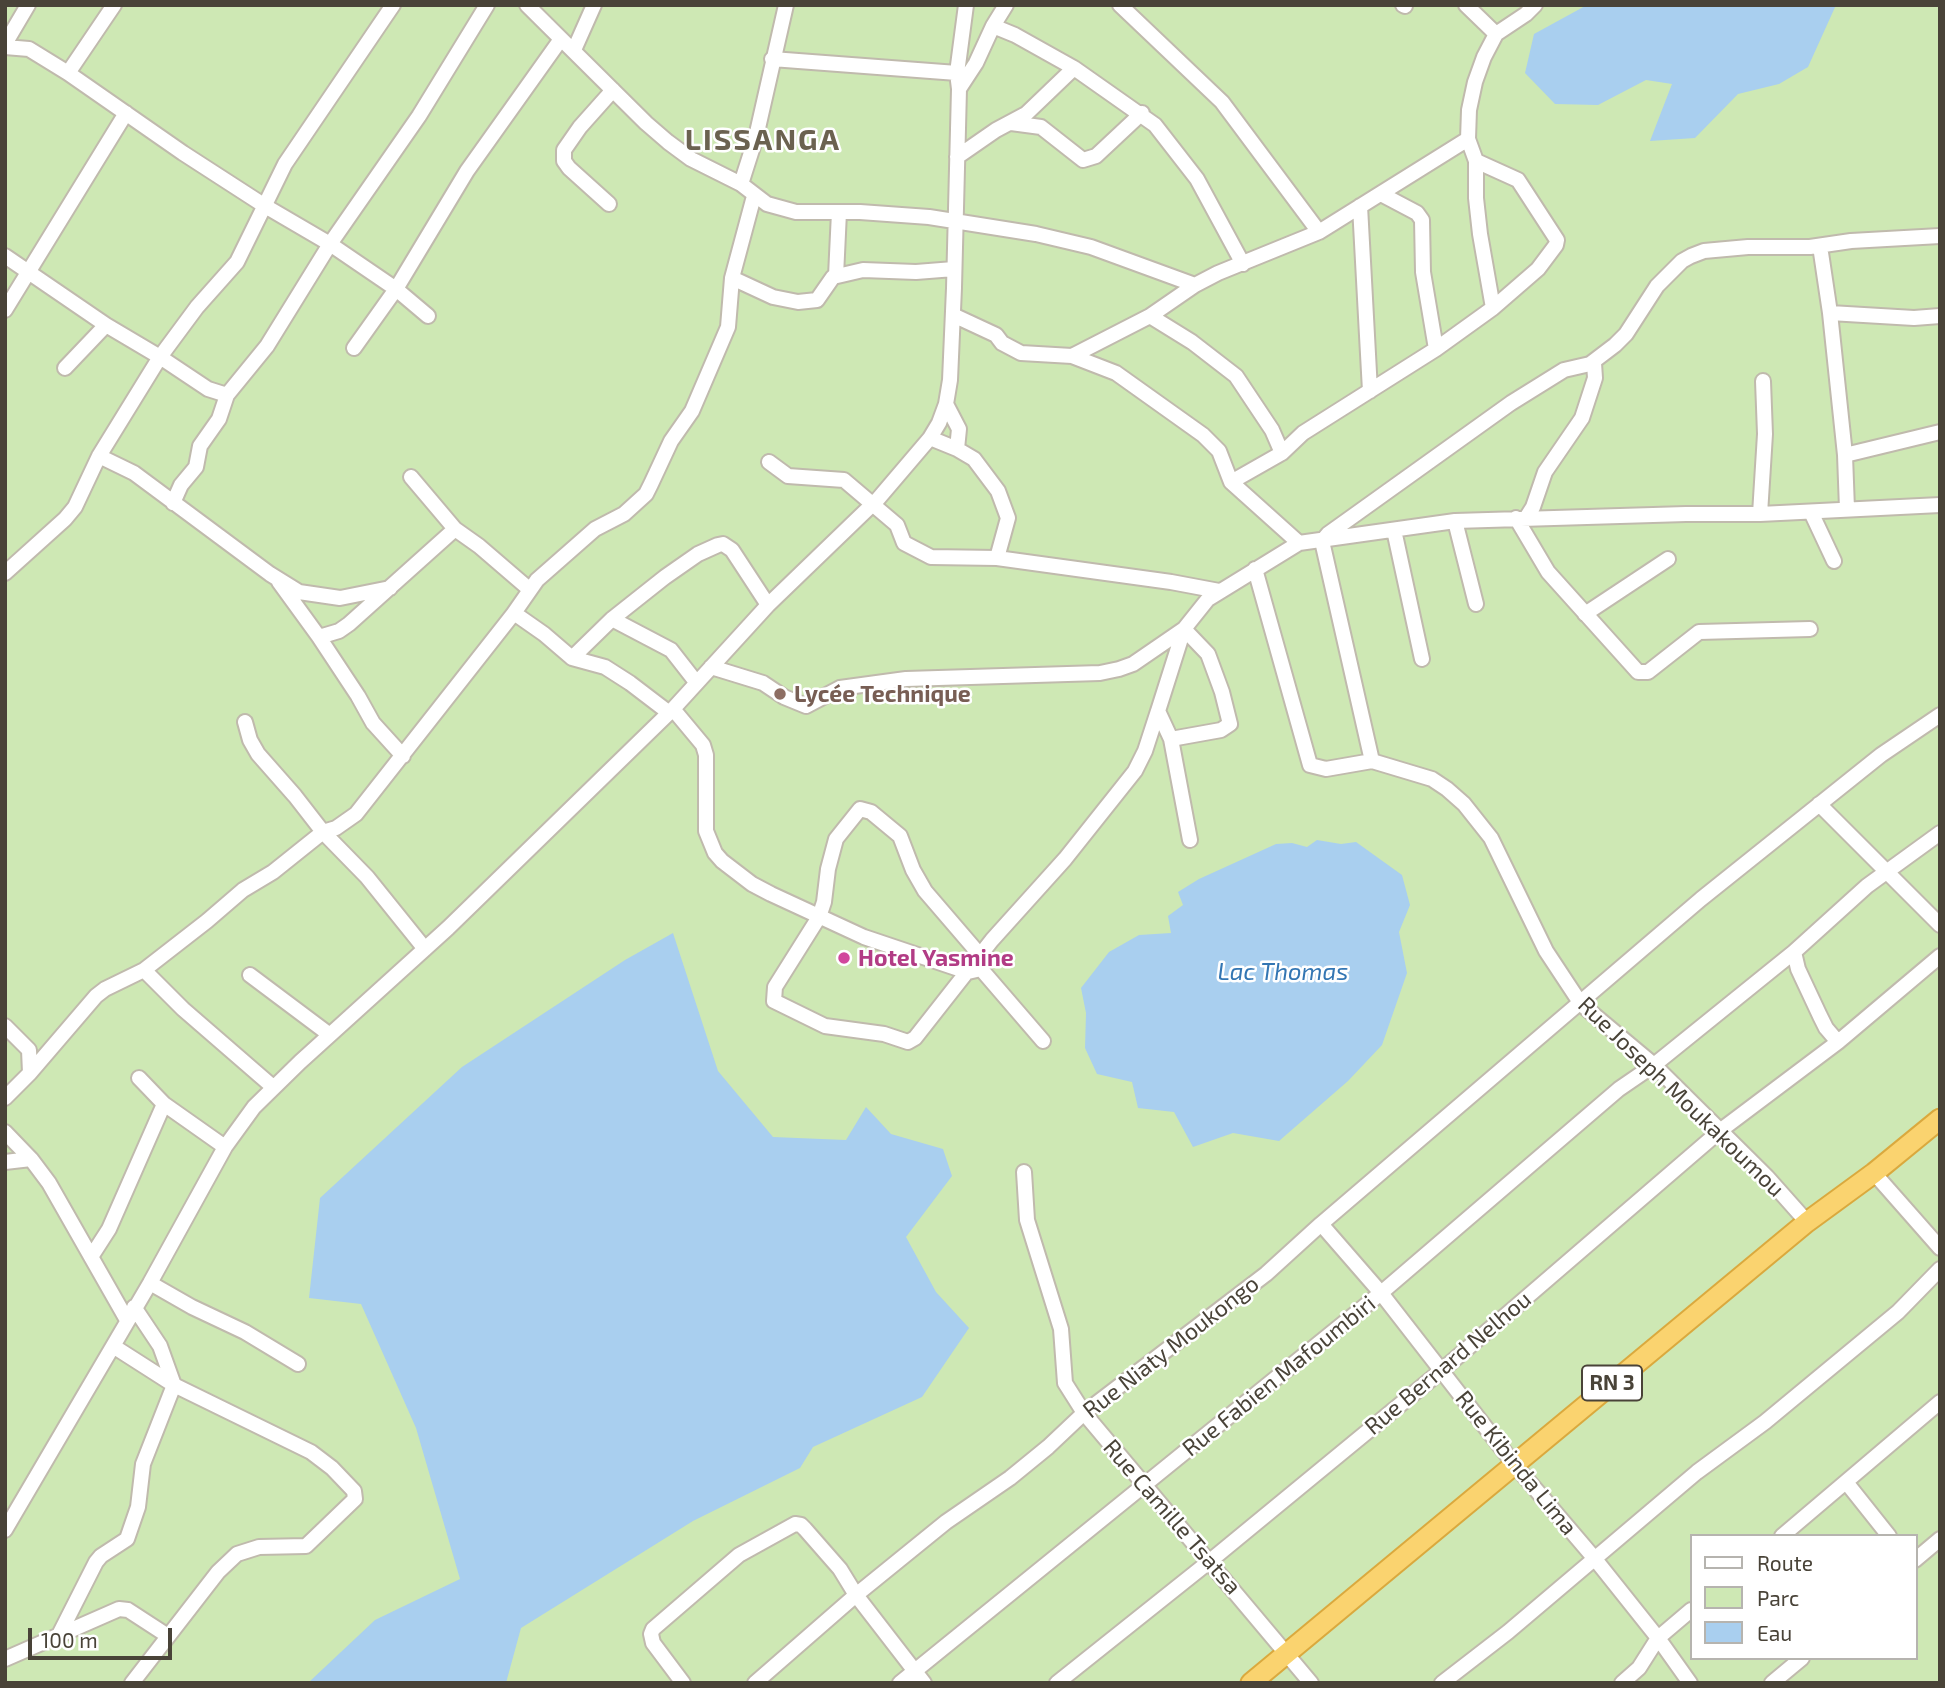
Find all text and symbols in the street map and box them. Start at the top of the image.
district label: LISSANGA [686,122,840,158]
place label: Lycée Technique [794,680,971,708]
marker: Lycée Technique [772,686,788,702]
place label: Hotel Yasmine [858,944,1014,972]
marker: Hotel Yasmine [836,950,852,966]
water label: Lac Thomas [1218,958,1348,986]
street label: Rue Joseph Moukakoumou [1572,991,1790,1203]
street label: Rue Niaty Moukongo [1078,1270,1264,1424]
street label: Rue Bernard Nelhou [1359,1285,1537,1441]
street label: Rue Fabien Mafoumbiri [1177,1290,1381,1462]
road number: RN 3 [1582,1366,1642,1400]
street label: Rue Kibinda Lima [1449,1385,1583,1541]
street label: Rue Camille Tsatsa [1097,1434,1247,1600]
legend [1689,1534,1917,1660]
text: Route [1757,1550,1813,1575]
text: Parc [1757,1585,1799,1610]
scale bar [32,1614,175,1658]
text: Eau [1757,1620,1792,1645]
text: 100 m [41,1627,98,1652]

